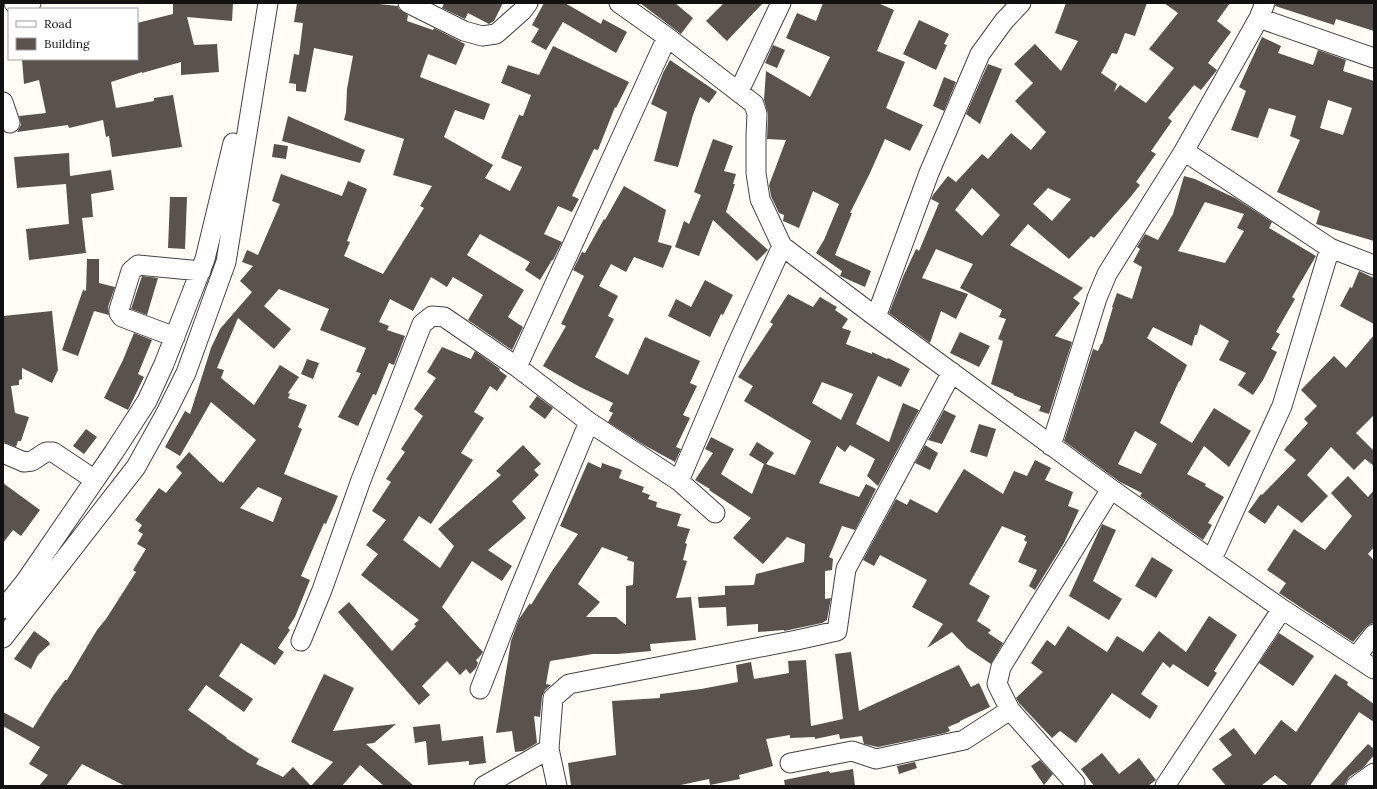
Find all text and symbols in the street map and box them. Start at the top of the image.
legend [8,8,138,60]
text: Road [44,16,72,31]
text: Building [44,36,90,51]

